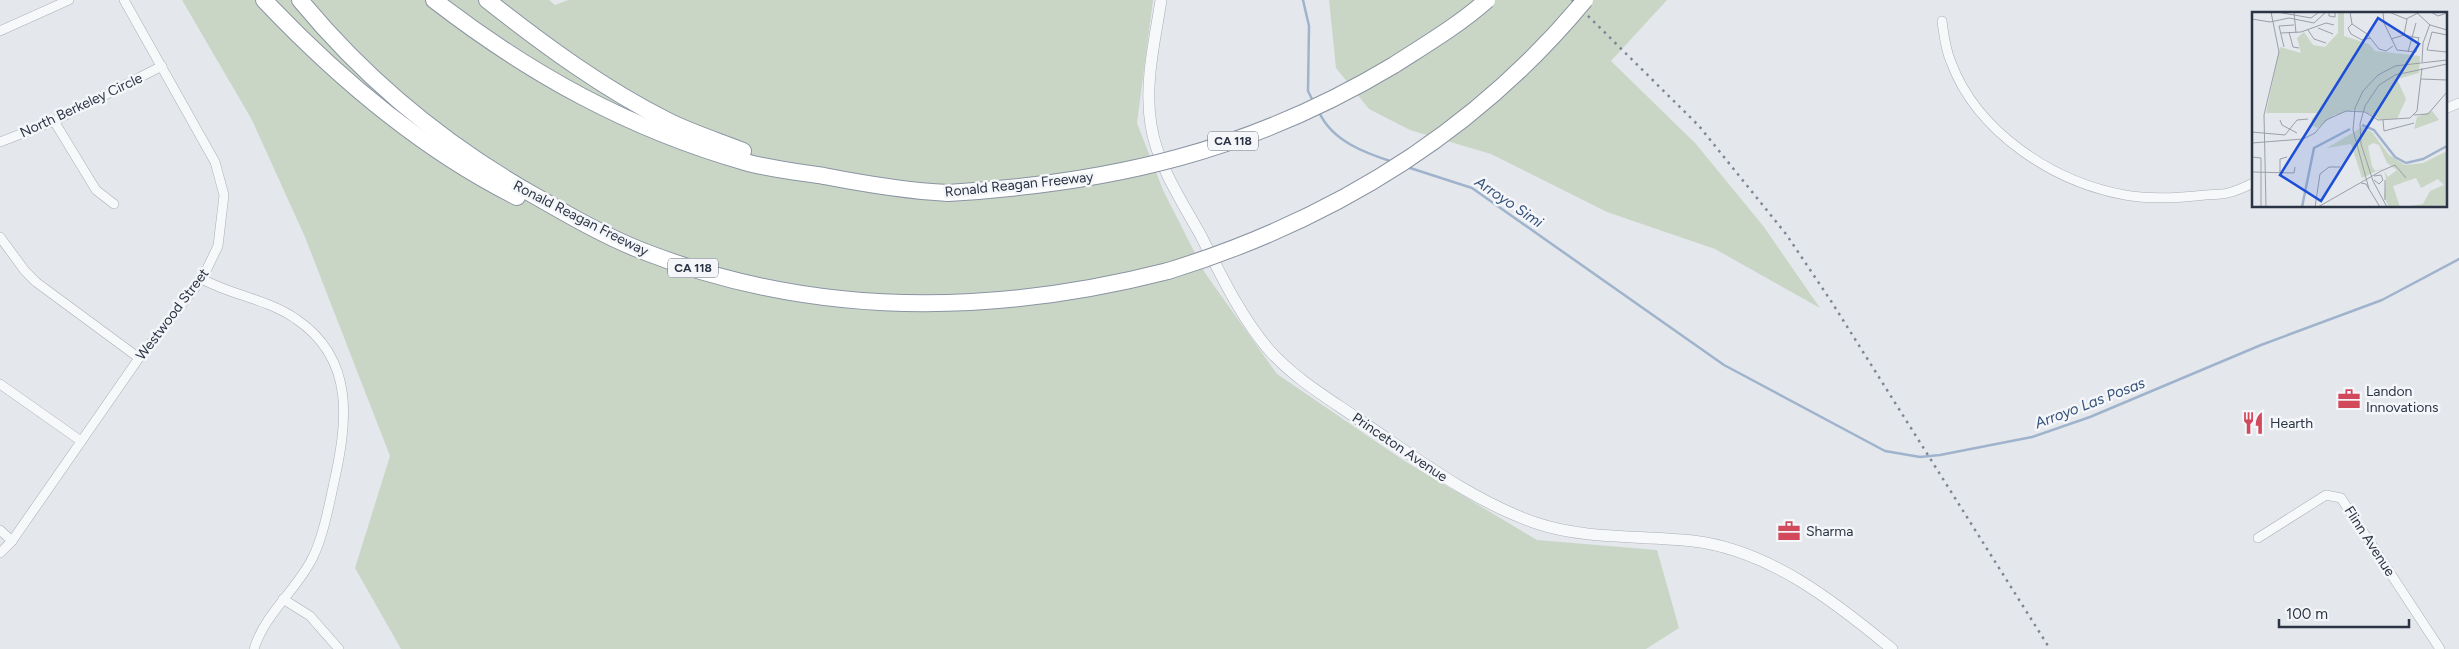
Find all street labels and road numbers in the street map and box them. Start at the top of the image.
street label: North Berkeley Circle [17,69,145,141]
road number: CA 118 [1208,132,1258,150]
street label: Ronald Reagan Freeway [944,168,1095,201]
street label: Ronald Reagan Freeway [510,177,652,260]
road number: CA 118 [668,258,718,278]
street label: Westwood Street [132,265,212,363]
street label: Princeton Avenue [1349,409,1451,486]
street label: Flinn Avenue [2341,503,2399,580]

